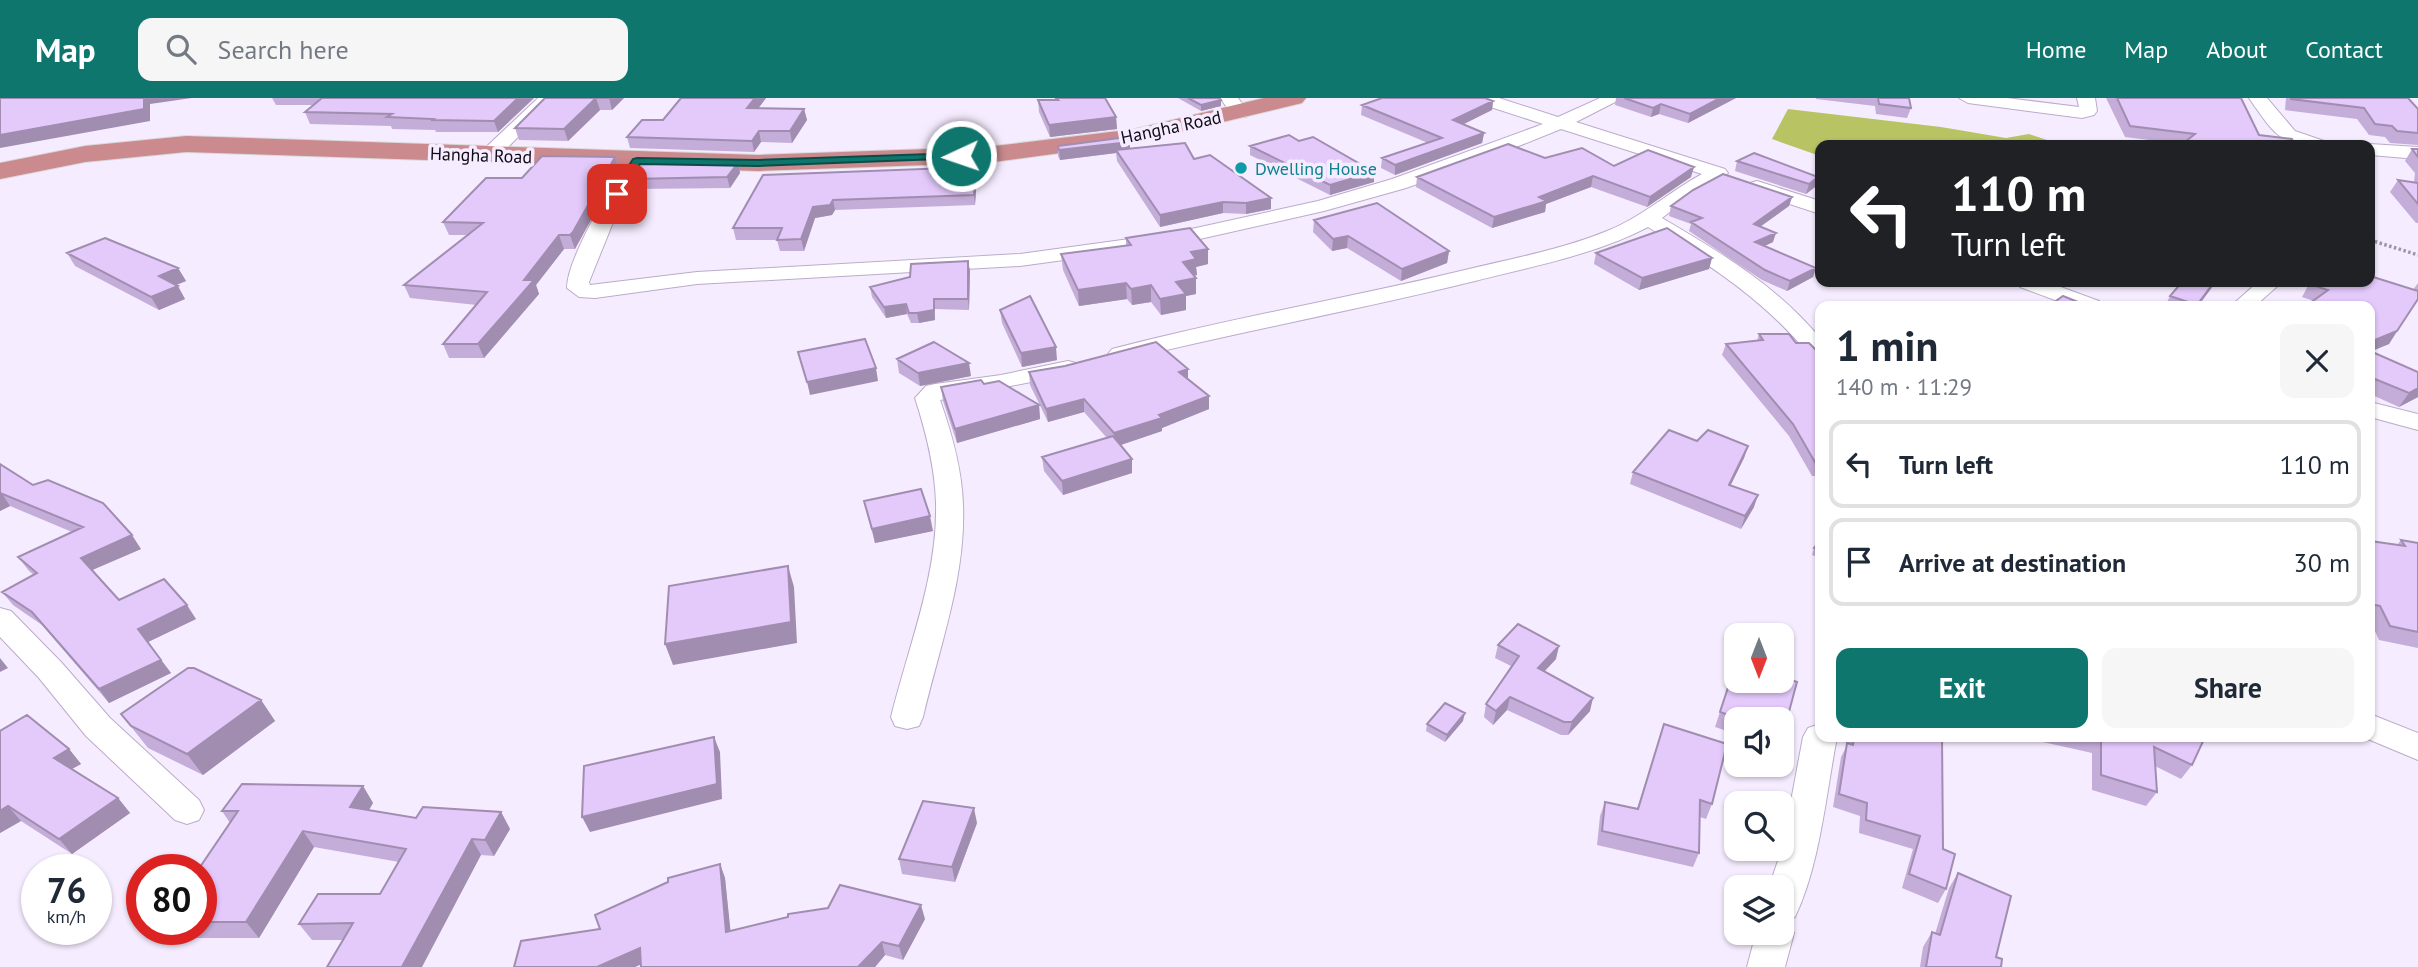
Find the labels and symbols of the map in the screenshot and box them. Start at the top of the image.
street label: Hangha Road [1119,105,1223,149]
position arrow [924,119,998,193]
street label: Hangha Road [430,142,532,168]
place label: Dwelling House [1255,157,1377,180]
marker: Dwelling House [1233,160,1249,176]
pin [587,164,647,224]
north arrow [1724,623,1794,693]
speed limit sign: 80 [126,854,217,945]

